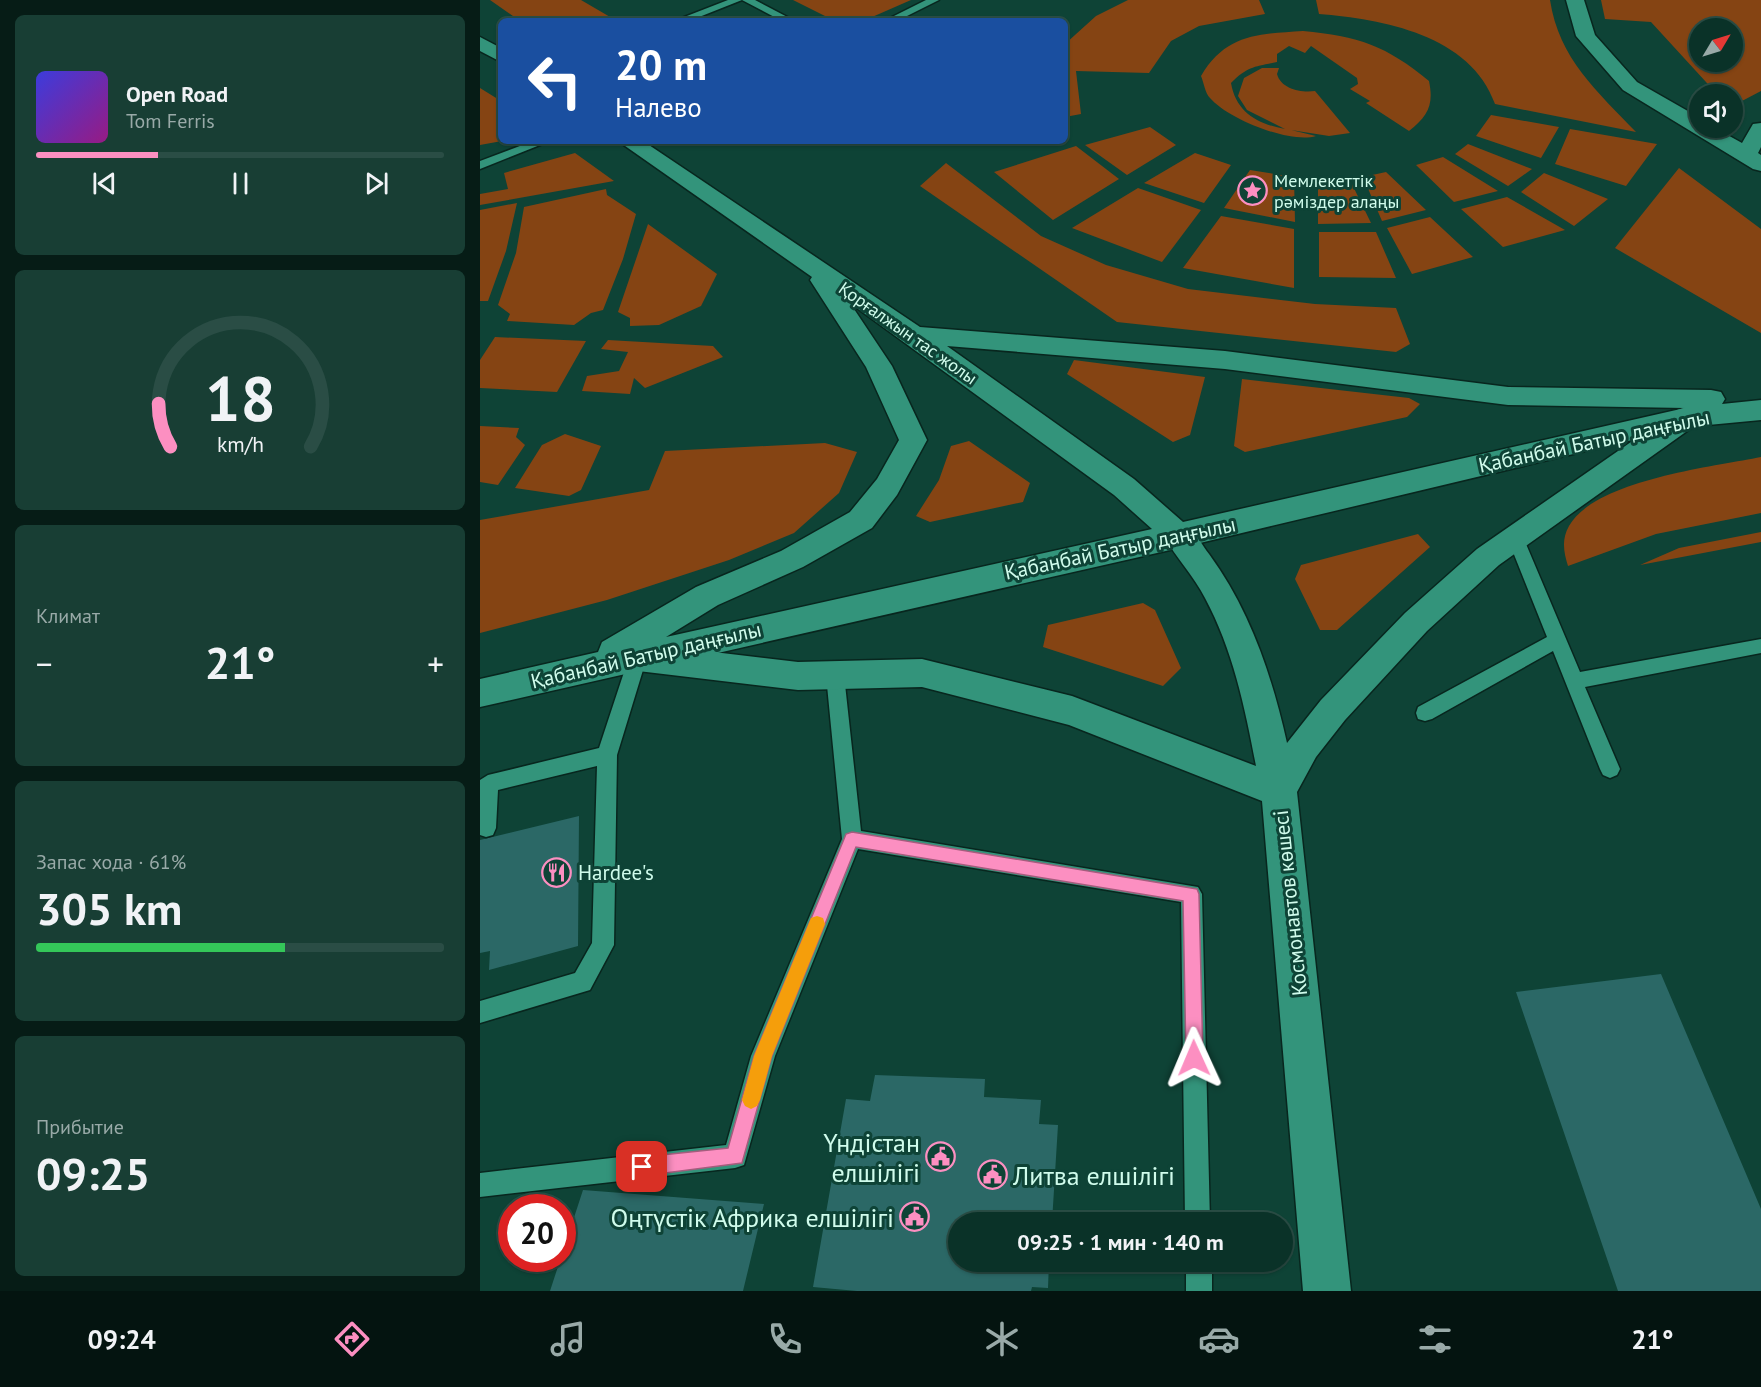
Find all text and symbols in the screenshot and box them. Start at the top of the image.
north arrow [1689,18,1743,72]
map controls [1689,18,1743,138]
text: 20 m [615,37,707,92]
icon: left [516,42,594,120]
text: Open Road [126,80,228,108]
button: sound [1689,84,1743,138]
text: Налево [615,90,702,124]
text: Tom Ferris [126,108,215,134]
icon: previous [88,167,121,200]
icon: pause [224,167,257,200]
icon: next [360,167,393,200]
place label: Мемлекеттік рәміздер алаңы [1274,169,1399,213]
place icon: Мемлекеттік рәміздер алаңы [1237,174,1269,206]
street label: Қорғалжын тас жолы [834,277,982,389]
text: 18 [205,357,275,438]
street label: Қабанбай Батыр даңғылы [1476,403,1712,479]
text: km/h [216,431,263,459]
street label: Қабанбай Батыр даңғылы [1002,510,1238,586]
text: Климат [36,603,100,629]
street label: Қабанбай Батыр даңғылы [528,615,764,695]
text: 21° [205,633,275,691]
text: − [36,642,53,685]
text: + [427,642,444,685]
street label: Космонавтов көшесі [1267,809,1313,997]
text: Запас хода · 61% [36,849,186,875]
restaurant icon: Hardee's [541,856,573,888]
place label: Hardee's [578,859,654,886]
text: 305 km [36,879,182,937]
position arrow [1162,1026,1226,1090]
text: Прибытие [36,1114,124,1140]
place label: Үндістан елшілігі [823,1126,920,1189]
pin [616,1141,667,1192]
public building icon: Үндістан елшілігі [925,1141,957,1173]
text: 09:25 [36,1144,150,1202]
icon: arrive [625,1150,658,1183]
public building icon: Литва елшілігі [976,1159,1008,1191]
place label: Литва елшілігі [1012,1159,1175,1192]
speed limit sign: 20 [498,1194,576,1272]
place label: Оңтүстік Африка елшілігі [611,1201,894,1234]
public building icon: Оңтүстік Африка елшілігі [899,1201,931,1233]
text: 09:25 · 1 мин · 140 m [1017,1228,1224,1256]
icon: directions [331,1318,373,1360]
icon: music [547,1318,589,1360]
icon: phone [764,1318,806,1360]
icon: climate [981,1318,1023,1360]
icon: car [1198,1318,1240,1360]
icon: filters [1414,1318,1456,1360]
text: 09:24 [87,1322,156,1356]
text: 21° [1631,1322,1674,1356]

